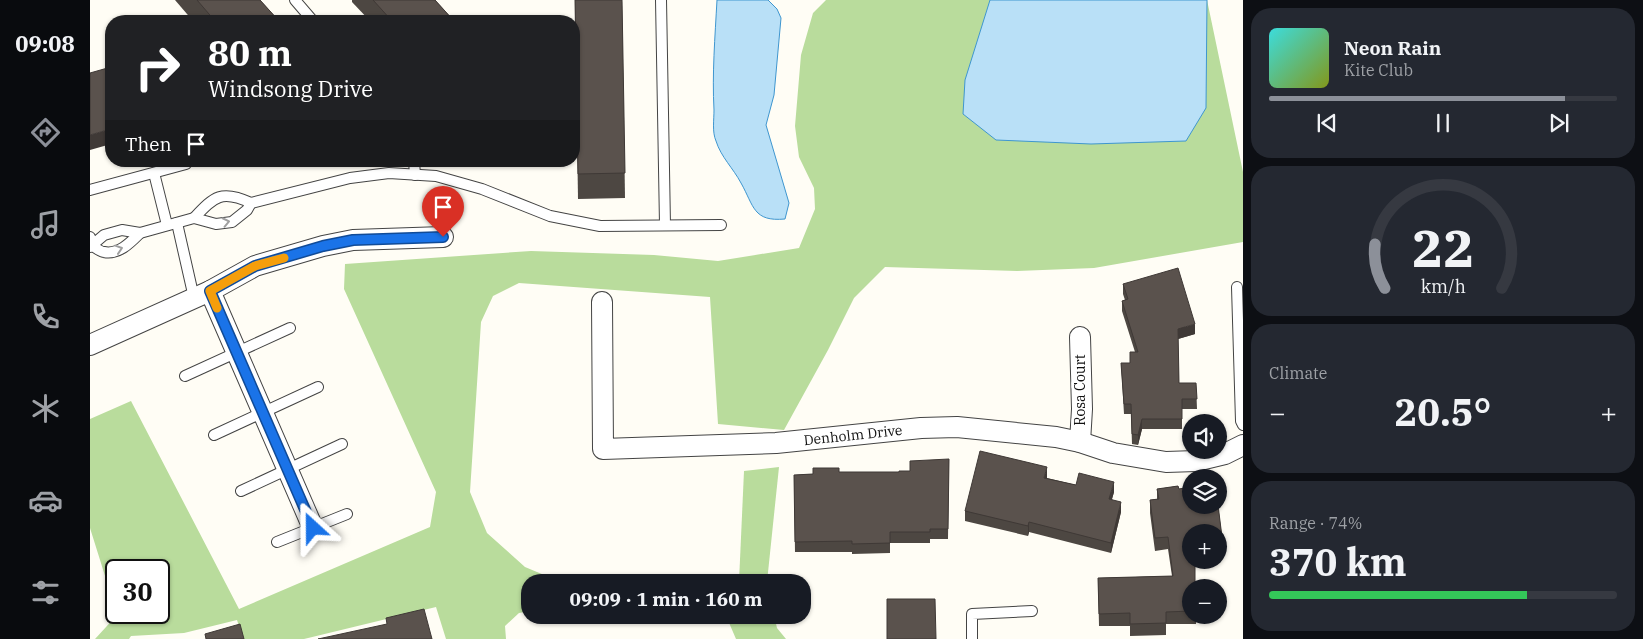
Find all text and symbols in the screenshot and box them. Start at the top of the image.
text: 09:08 [15,29,75,58]
text: 80 m [208,30,292,76]
icon: right [125,35,190,100]
text: Neon Rain [1344,36,1441,60]
text: Kite Club [1344,60,1413,80]
text: Windsong Drive [208,74,373,103]
icon: previous [1313,109,1341,137]
icon: pause [1429,109,1457,137]
icon: next [1545,109,1573,137]
icon: directions [28,115,63,150]
icon: arrive [182,130,210,158]
text: Then [125,132,172,156]
pin [422,186,464,237]
icon: arrive [429,193,457,221]
icon: music [28,207,63,242]
text: 22 [1412,214,1474,281]
one-way arrow [222,217,231,228]
one-way arrow [114,245,122,255]
text: km/h [1420,275,1466,298]
icon: phone [28,299,63,334]
street label: Rosa Court [1071,354,1089,426]
text: Climate [1269,363,1327,383]
text: 20.5° [1395,387,1491,436]
icon: climate [28,391,63,426]
text: − [1269,394,1286,431]
text: + [1600,394,1617,431]
map controls [1182,414,1227,624]
button: sound [1182,414,1227,459]
street label: Denholm Drive [803,421,903,449]
button: layers [1182,469,1227,514]
icon: car [28,483,63,518]
position arrow [286,501,338,553]
text: Range · 74% [1269,513,1362,533]
button: + [1182,524,1227,569]
text: 370 km [1269,537,1407,586]
speed limit sign: 30 [105,559,170,624]
icon: filters [28,575,63,610]
button: − [1182,579,1227,624]
text: 09:09 · 1 min · 160 m [570,587,762,611]

